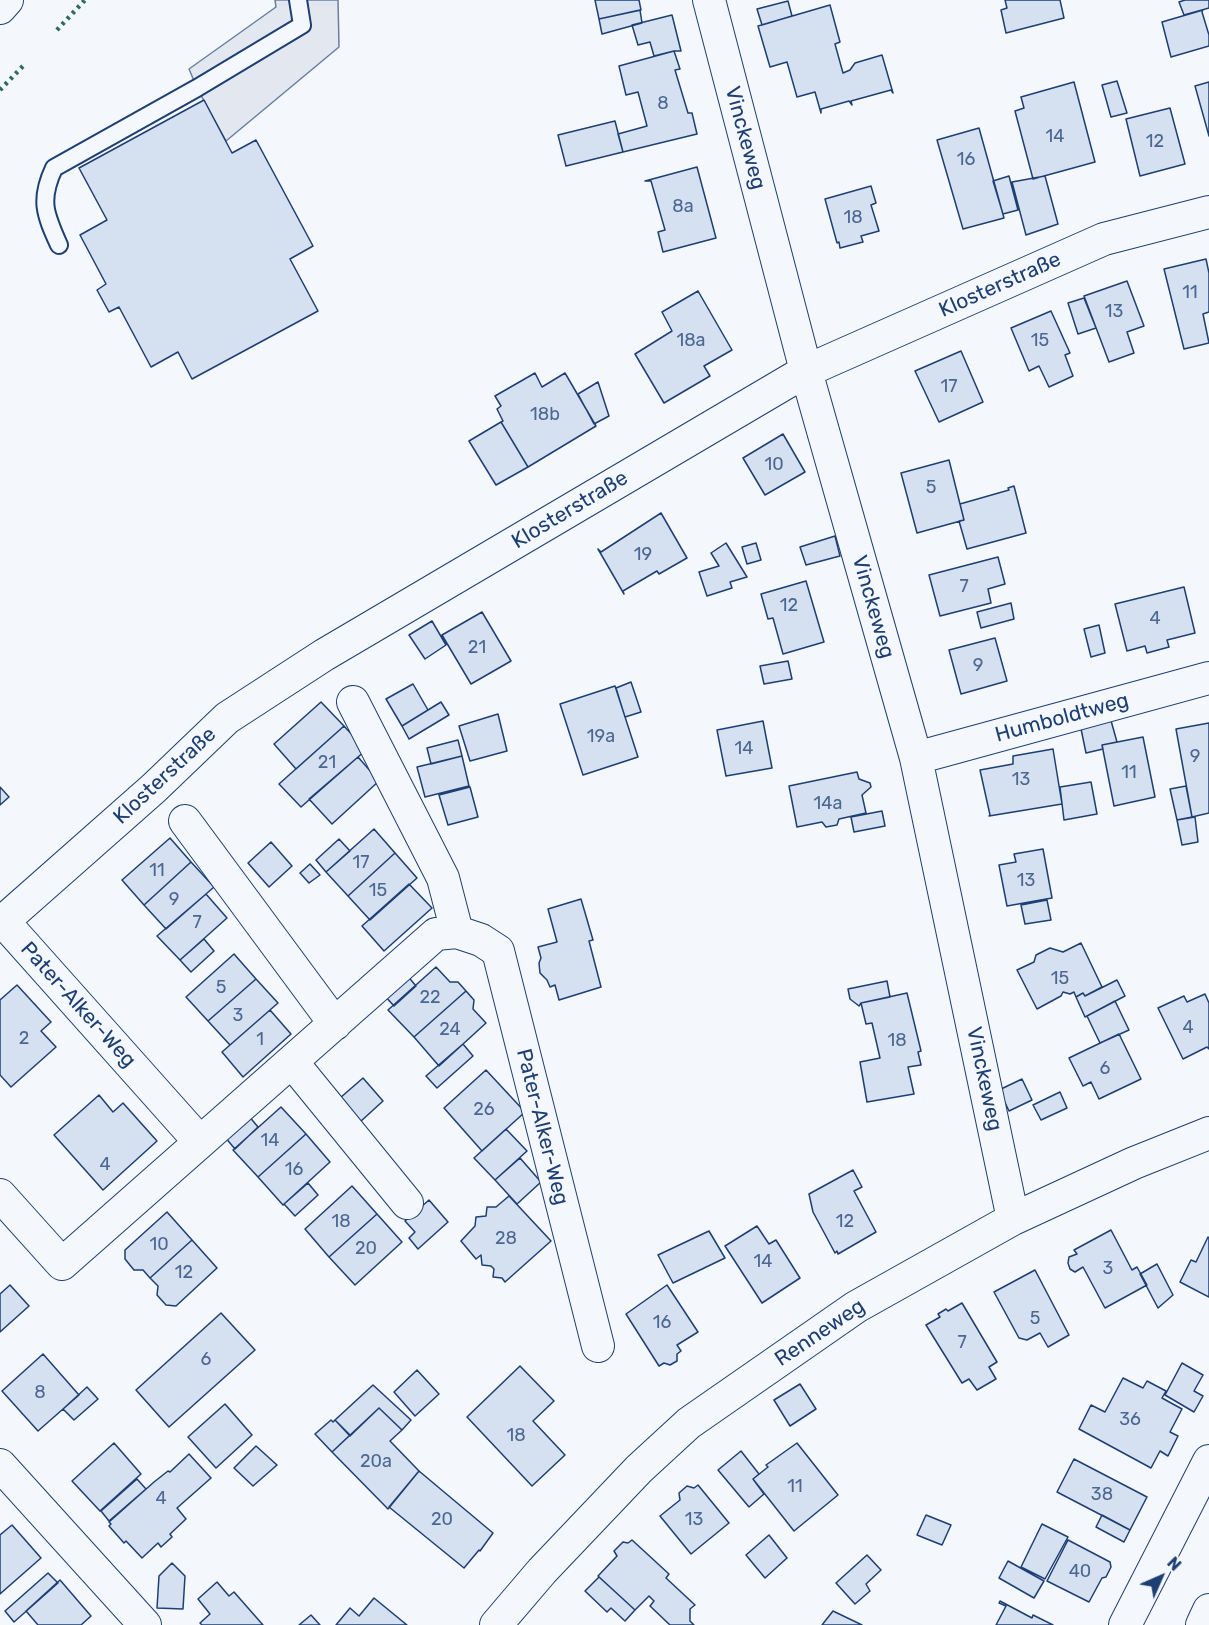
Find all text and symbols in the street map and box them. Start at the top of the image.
street label: Vinckeweg [719,84,771,192]
house number: 8 [657,93,669,115]
house number: 14 [1046,126,1064,148]
house number: 12 [1146,131,1164,153]
house number: 16 [957,149,975,171]
house number: 8a [672,196,694,218]
house number: 18 [843,207,863,229]
street label: Klosterstraße [935,247,1065,323]
house number: 11 [1182,282,1198,304]
house number: 13 [1105,301,1123,323]
house number: 18a [676,330,706,352]
house number: 15 [1031,330,1049,352]
house number: 17 [941,376,957,398]
house number: 18b [530,404,560,426]
house number: 10 [764,454,784,476]
street label: Klosterstraße [507,466,633,554]
house number: 5 [926,477,936,499]
house number: 19 [634,544,652,566]
street label: Vinckeweg [846,553,900,661]
house number: 7 [959,576,969,598]
house number: 12 [780,595,798,617]
house number: 4 [1149,608,1161,630]
house number: 21 [468,637,486,659]
house number: 9 [973,655,983,677]
street label: Humboldtweg [992,688,1132,748]
street label: Klosterstraße [109,722,221,830]
house number: 19a [587,726,615,748]
house number: 14 [735,738,753,760]
house number: 9 [1190,746,1200,768]
house number: 21 [318,752,336,774]
house number: 11 [1121,762,1137,784]
house number: 13 [1012,769,1030,791]
house number: 14a [814,793,842,815]
house number: 17 [353,852,369,874]
house number: 11 [149,860,165,882]
house number: 13 [1017,870,1035,892]
house number: 15 [369,880,387,902]
house number: 9 [169,889,179,911]
house number: 7 [192,912,202,934]
street label: Pater-Alker-Weg [15,937,141,1073]
house number: 15 [1051,968,1069,990]
house number: 5 [216,977,226,999]
house number: 22 [419,987,441,1009]
house number: 3 [233,1005,243,1027]
house number: 4 [1182,1017,1194,1039]
house number: 24 [439,1019,461,1041]
street label: Vinckeweg [961,1025,1007,1133]
house number: 2 [19,1028,29,1050]
house number: 1 [256,1029,264,1051]
house number: 18 [887,1030,907,1052]
street label: Pater-Alker-Weg [510,1046,574,1208]
house number: 6 [1100,1058,1110,1080]
house number: 26 [473,1099,495,1121]
house number: 14 [261,1130,279,1152]
house number: 4 [99,1154,111,1176]
house number: 16 [285,1159,303,1181]
house number: 18 [331,1211,351,1233]
house number: 12 [836,1211,854,1233]
house number: 28 [495,1228,517,1250]
house number: 10 [149,1234,169,1256]
house number: 20 [355,1238,377,1260]
house number: 14 [754,1251,772,1273]
house number: 3 [1103,1258,1113,1280]
house number: 12 [175,1262,193,1284]
street label: Renneweg [770,1294,870,1372]
house number: 5 [1030,1308,1040,1330]
house number: 16 [653,1312,671,1334]
house number: 7 [957,1332,967,1354]
house number: 6 [201,1349,211,1371]
house number: 8 [34,1382,46,1404]
house number: 36 [1119,1409,1141,1431]
house number: 18 [506,1425,526,1447]
house number: 20a [360,1451,392,1473]
house number: 11 [787,1476,803,1498]
house number: 38 [1091,1484,1113,1506]
house number: 4 [155,1488,167,1510]
house number: 20 [431,1509,453,1531]
house number: 13 [685,1509,703,1531]
north arrow [1131,1547,1191,1607]
text: N [1163,1553,1185,1575]
house number: 40 [1069,1561,1091,1583]

